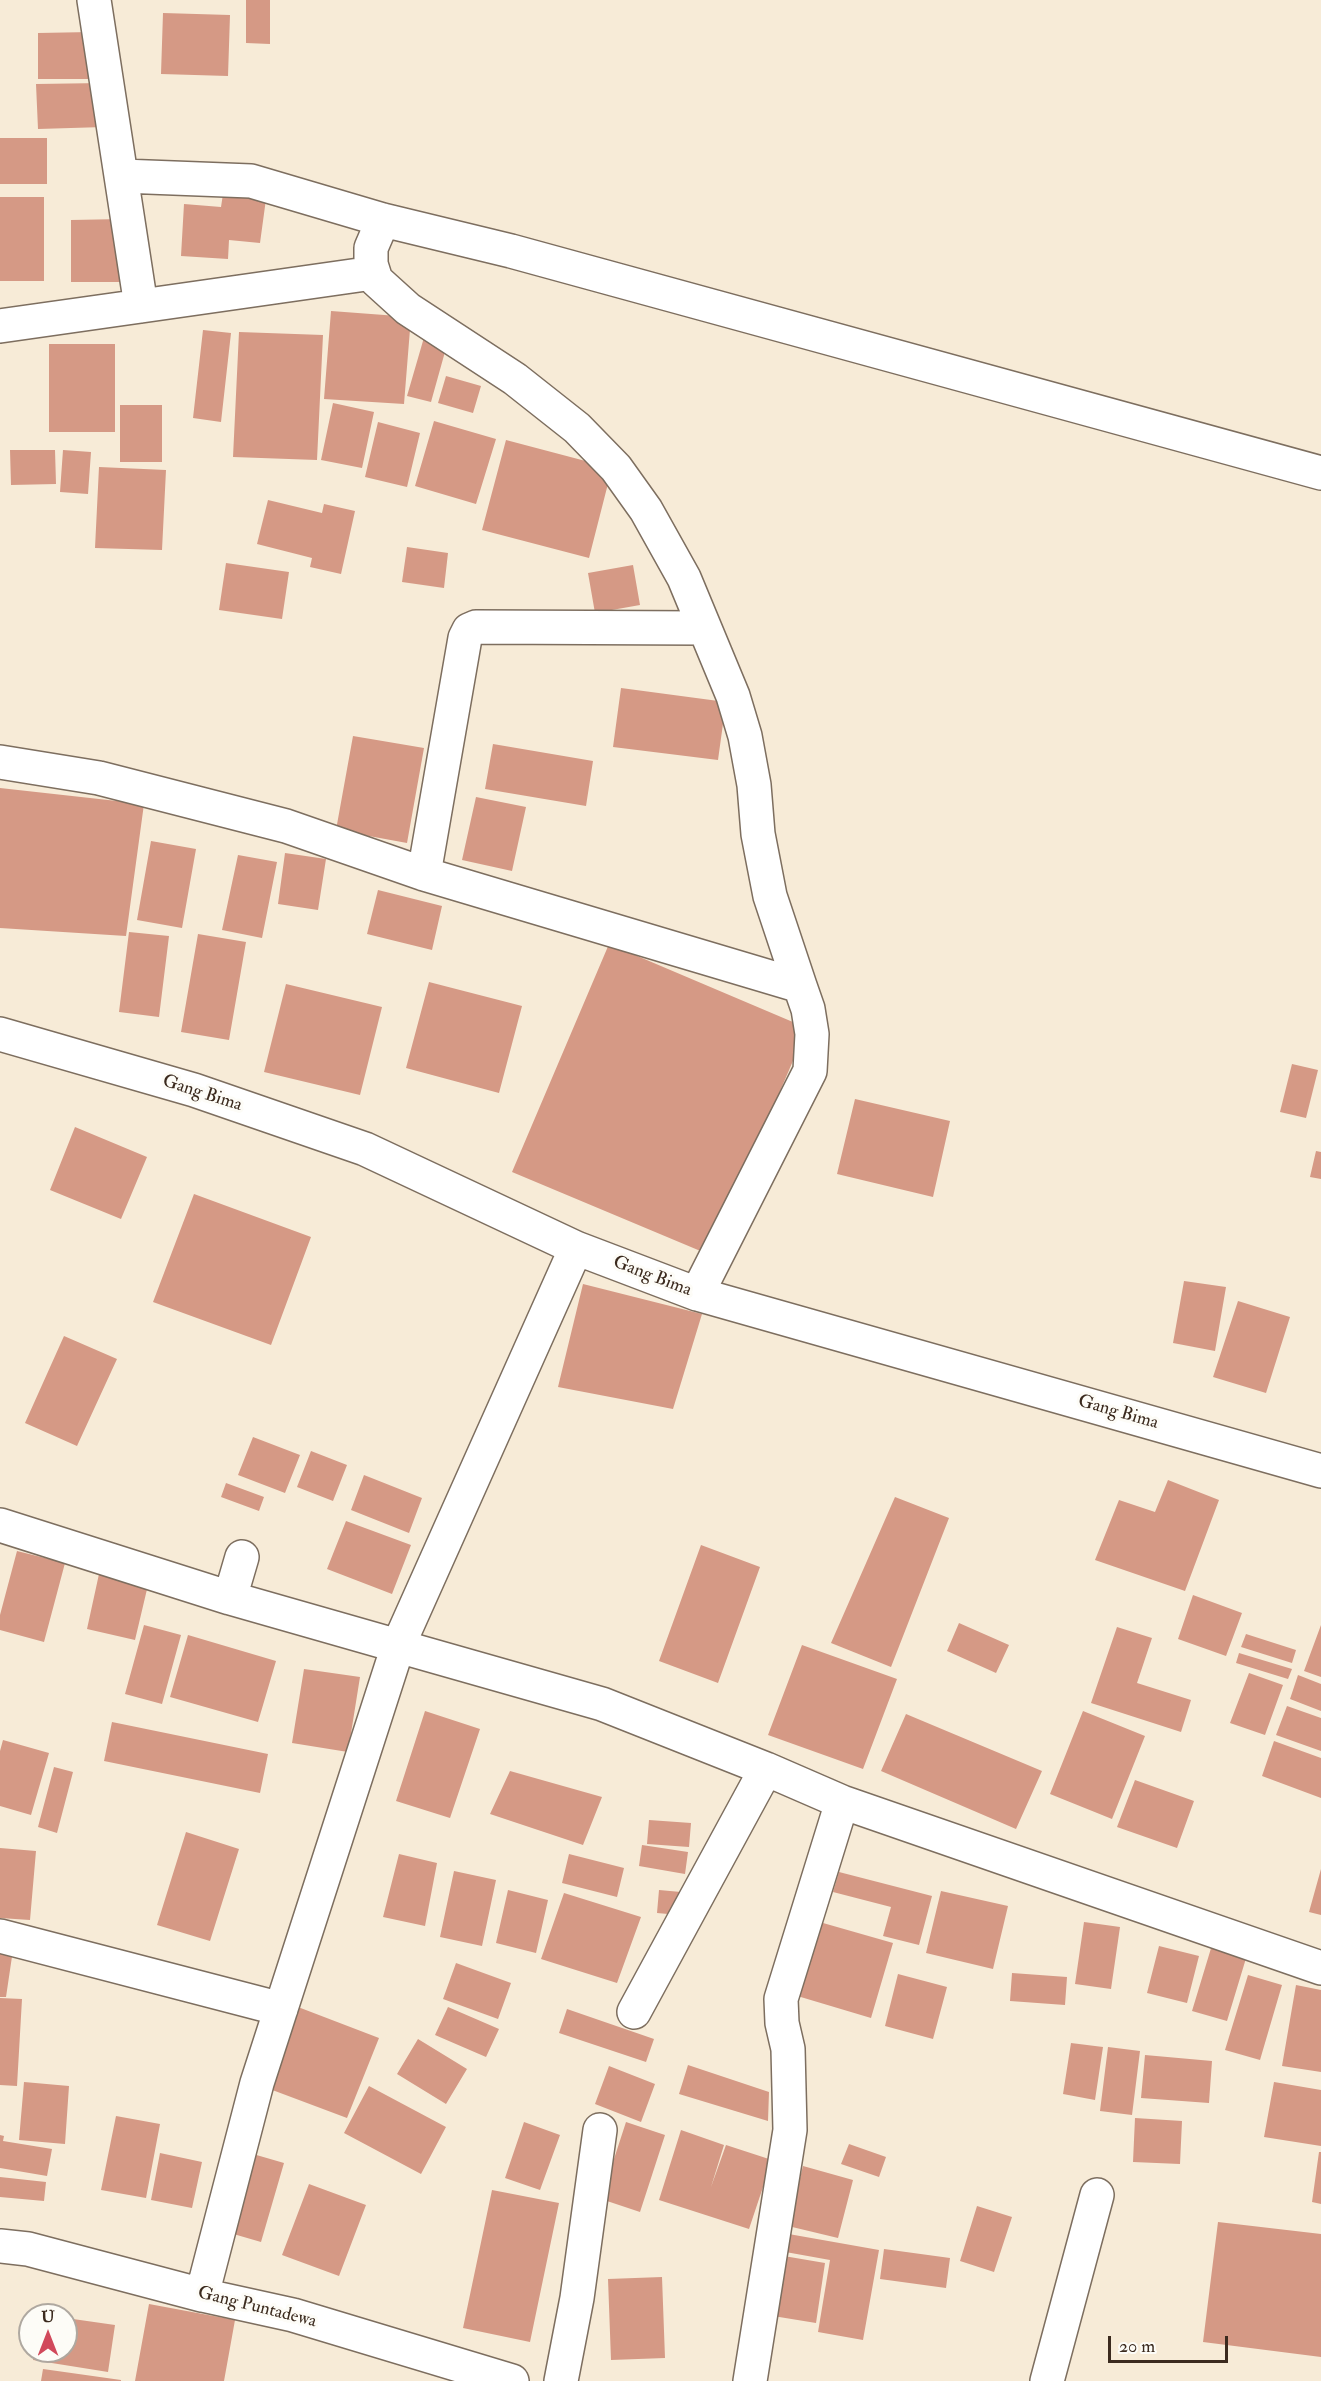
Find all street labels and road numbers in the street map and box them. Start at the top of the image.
street label: Gang Bima [160,1071,244,1117]
street label: Gang Bima [610,1252,694,1302]
street label: Gang Bima [1075,1391,1161,1435]
street label: Gang Puntadewa [195,2283,319,2333]

